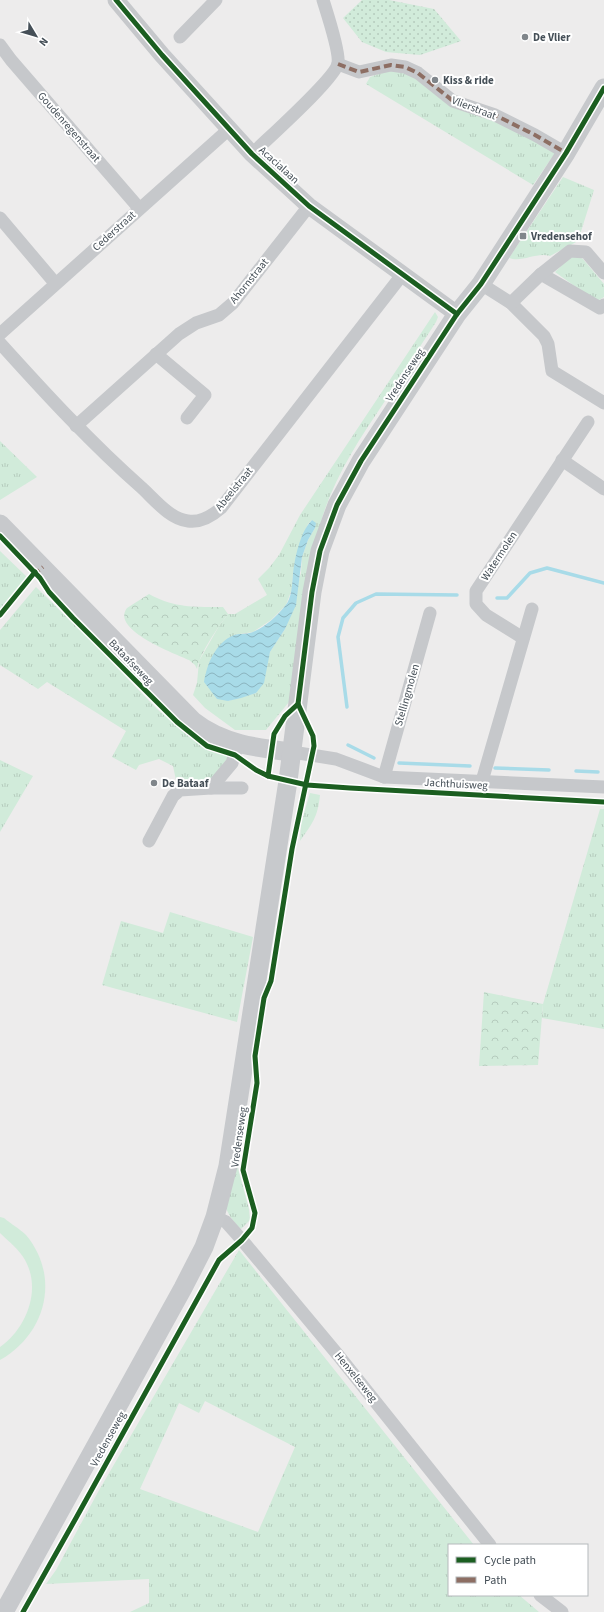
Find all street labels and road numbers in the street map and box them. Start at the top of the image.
street label: Goudenregenstraat [34,89,104,166]
street label: Vlierstraat [449,93,499,123]
street label: Acacialaan [256,143,302,187]
street label: Cederstraat [89,207,139,254]
street label: Ahornstraat [226,255,272,307]
street label: Vredenseweg [382,345,428,405]
street label: Abeelstraat [212,464,256,514]
street label: Watermolen [477,528,521,584]
street label: Bataafseweg [105,636,157,689]
street label: Stellingmolen [391,662,423,728]
street label: Jachthuisweg [424,775,489,793]
street label: Vredenseweg [227,1105,251,1168]
street label: Henxelseweg [331,1349,381,1406]
street label: Vredenseweg [87,1408,130,1469]

